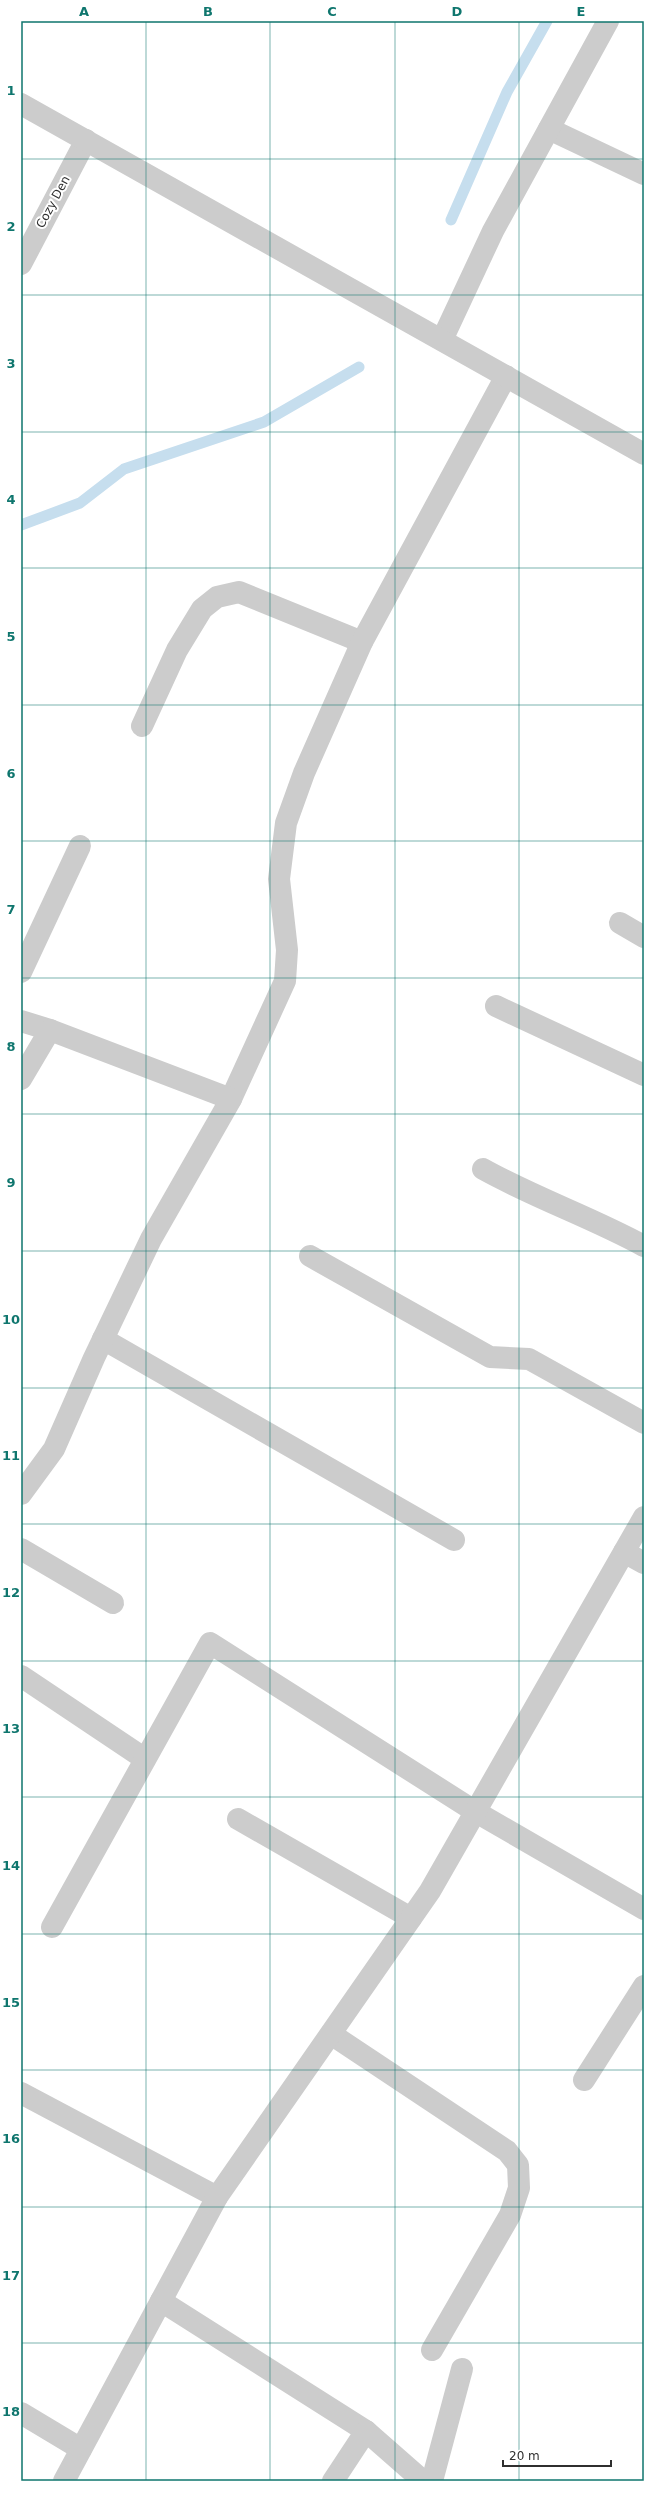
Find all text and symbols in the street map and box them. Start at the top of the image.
text: A [79,4,89,19]
text: B [203,4,213,19]
text: C [327,4,337,19]
text: D [452,4,463,19]
text: E [577,4,585,19]
text: 1 [6,83,16,98]
street label: Cozy Den [33,173,73,231]
text: 2 [6,219,16,234]
text: 3 [6,356,16,371]
text: 4 [6,492,16,507]
text: 5 [6,629,16,644]
text: 6 [6,766,16,781]
text: 7 [6,902,16,917]
text: 8 [6,1039,16,1054]
text: 9 [6,1175,16,1190]
text: 10 [2,1312,20,1327]
text: 11 [2,1448,20,1463]
text: 12 [2,1585,20,1600]
text: 13 [2,1721,20,1736]
text: 14 [2,1858,20,1873]
text: 15 [2,1995,20,2010]
text: 16 [2,2131,20,2146]
text: 17 [2,2268,20,2283]
text: 18 [2,2404,20,2419]
scale bar [503,2442,611,2468]
text: 20 m [509,2449,540,2463]

